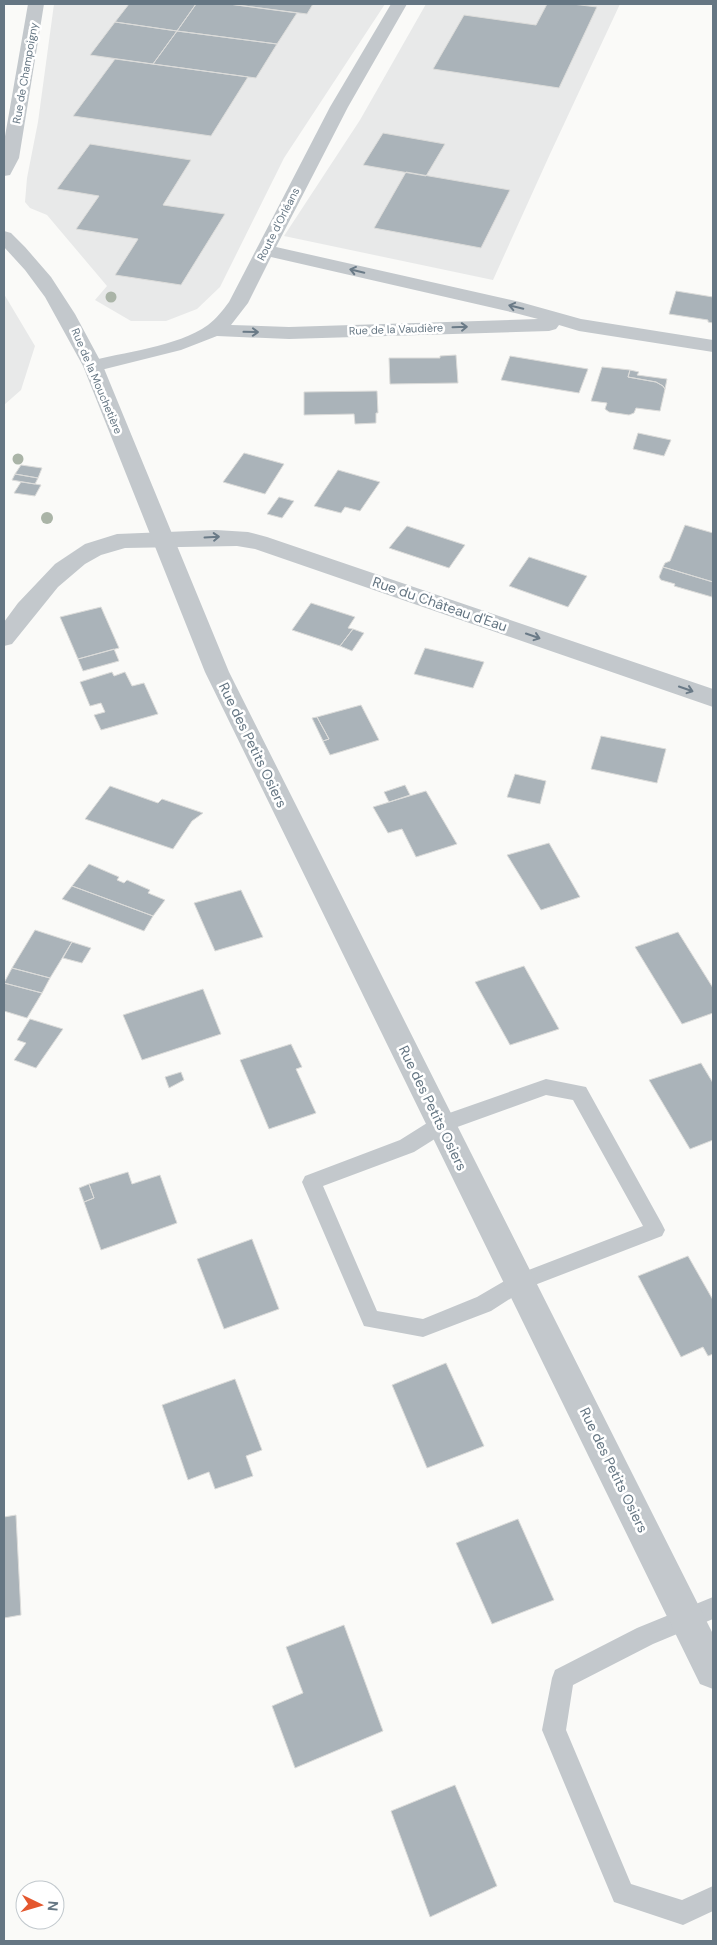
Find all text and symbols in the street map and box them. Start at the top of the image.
street label: Rue de Champoigny [9,21,41,125]
street label: Route d'Orléans [254,185,302,263]
one-way arrow [350,266,366,275]
one-way arrow [508,302,524,311]
street label: Rue de la Vaudière [349,320,443,338]
one-way arrow [452,323,468,332]
street label: Rue de la Mouchetière [68,326,126,436]
one-way arrow [242,327,259,337]
one-way arrow [203,533,219,542]
street label: Rue du Château d'Eau [370,573,510,635]
one-way arrow [525,632,540,641]
street label: Rue des Petits Osiers [215,679,291,811]
one-way arrow [678,685,694,694]
street label: Rue des Petits Osiers [395,1042,471,1174]
street label: Rue des Petits Osiers [576,1404,652,1536]
north arrow [15,1880,65,1930]
text: N [44,1900,62,1912]

